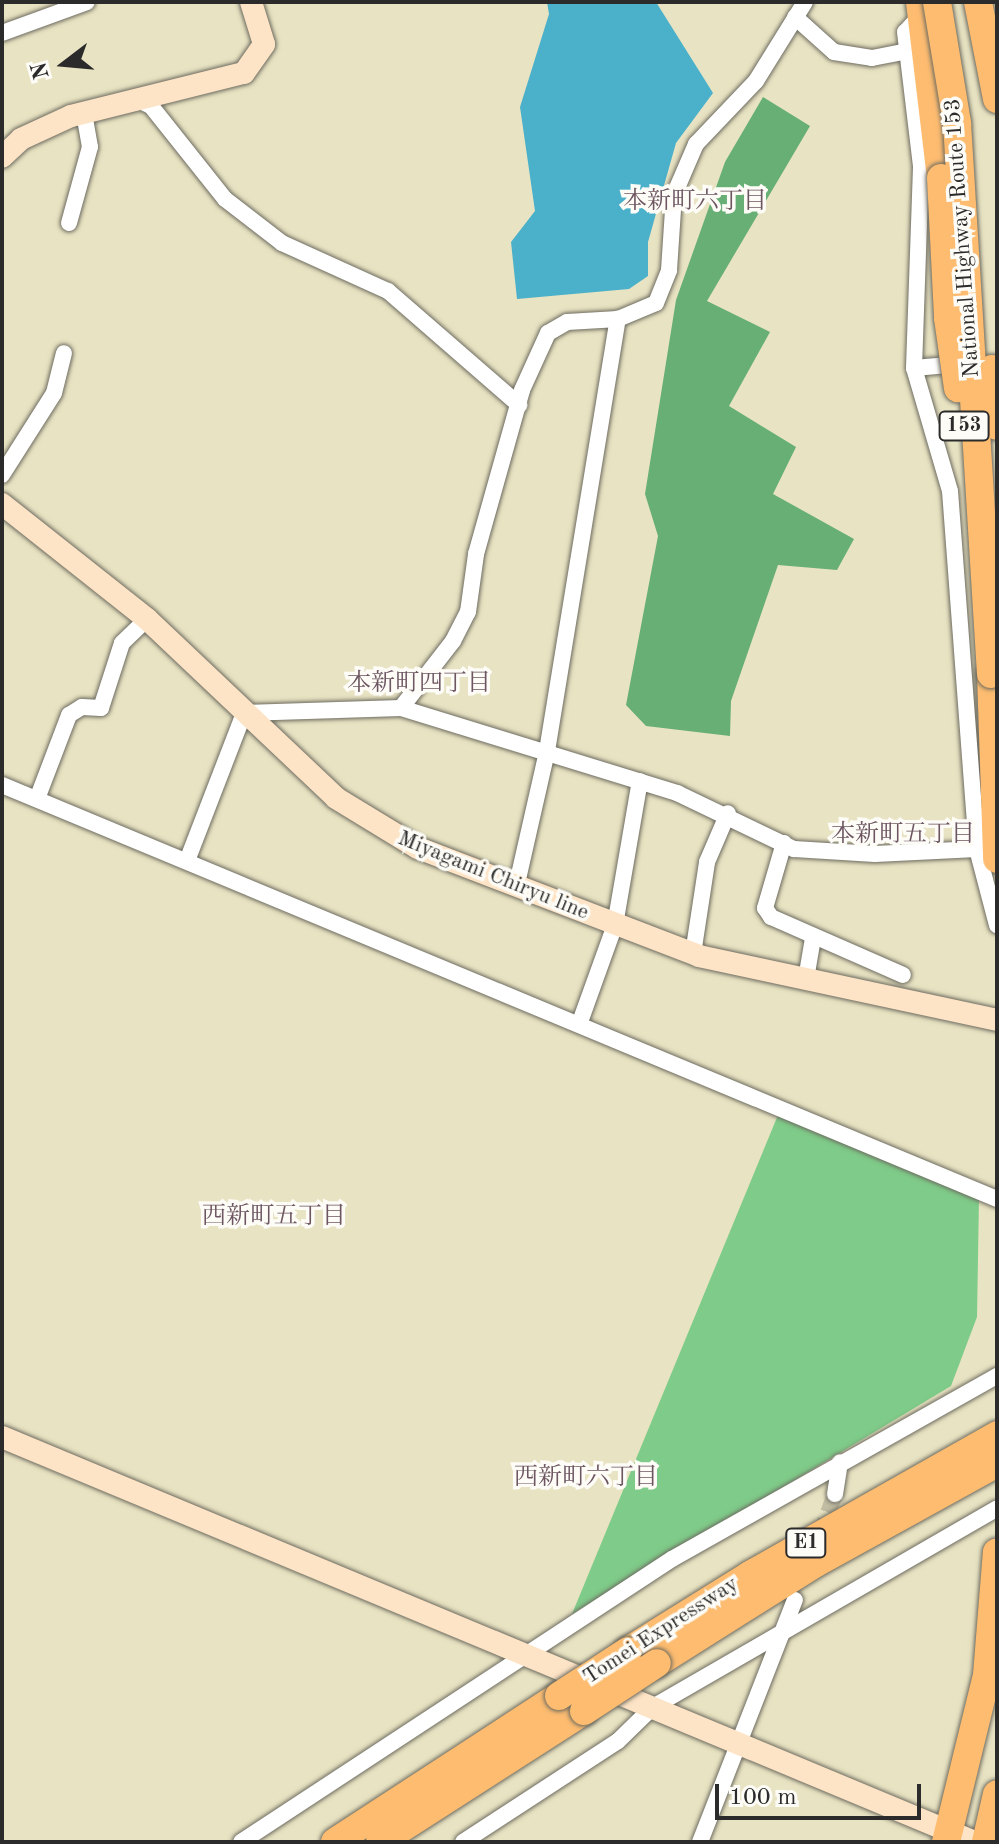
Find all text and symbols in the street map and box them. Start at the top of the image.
north arrow [24,24,104,104]
text: N [28,60,54,82]
street label: National Highway Route 153 [940,98,986,378]
district label: 本新町六丁目 [623,189,767,217]
road number: 153 [938,410,990,442]
district label: 本新町四丁目 [347,671,491,699]
district label: 本新町五丁目 [831,822,975,850]
street label: Miyagami Chiryu line [394,826,592,926]
district label: 西新町五丁目 [202,1204,346,1232]
district label: 西新町六丁目 [514,1465,658,1493]
road number: E1 [784,1527,828,1559]
street label: Tomei Expressway [578,1571,744,1691]
scale bar [719,1768,925,1818]
text: 100 m [729,1786,797,1810]

